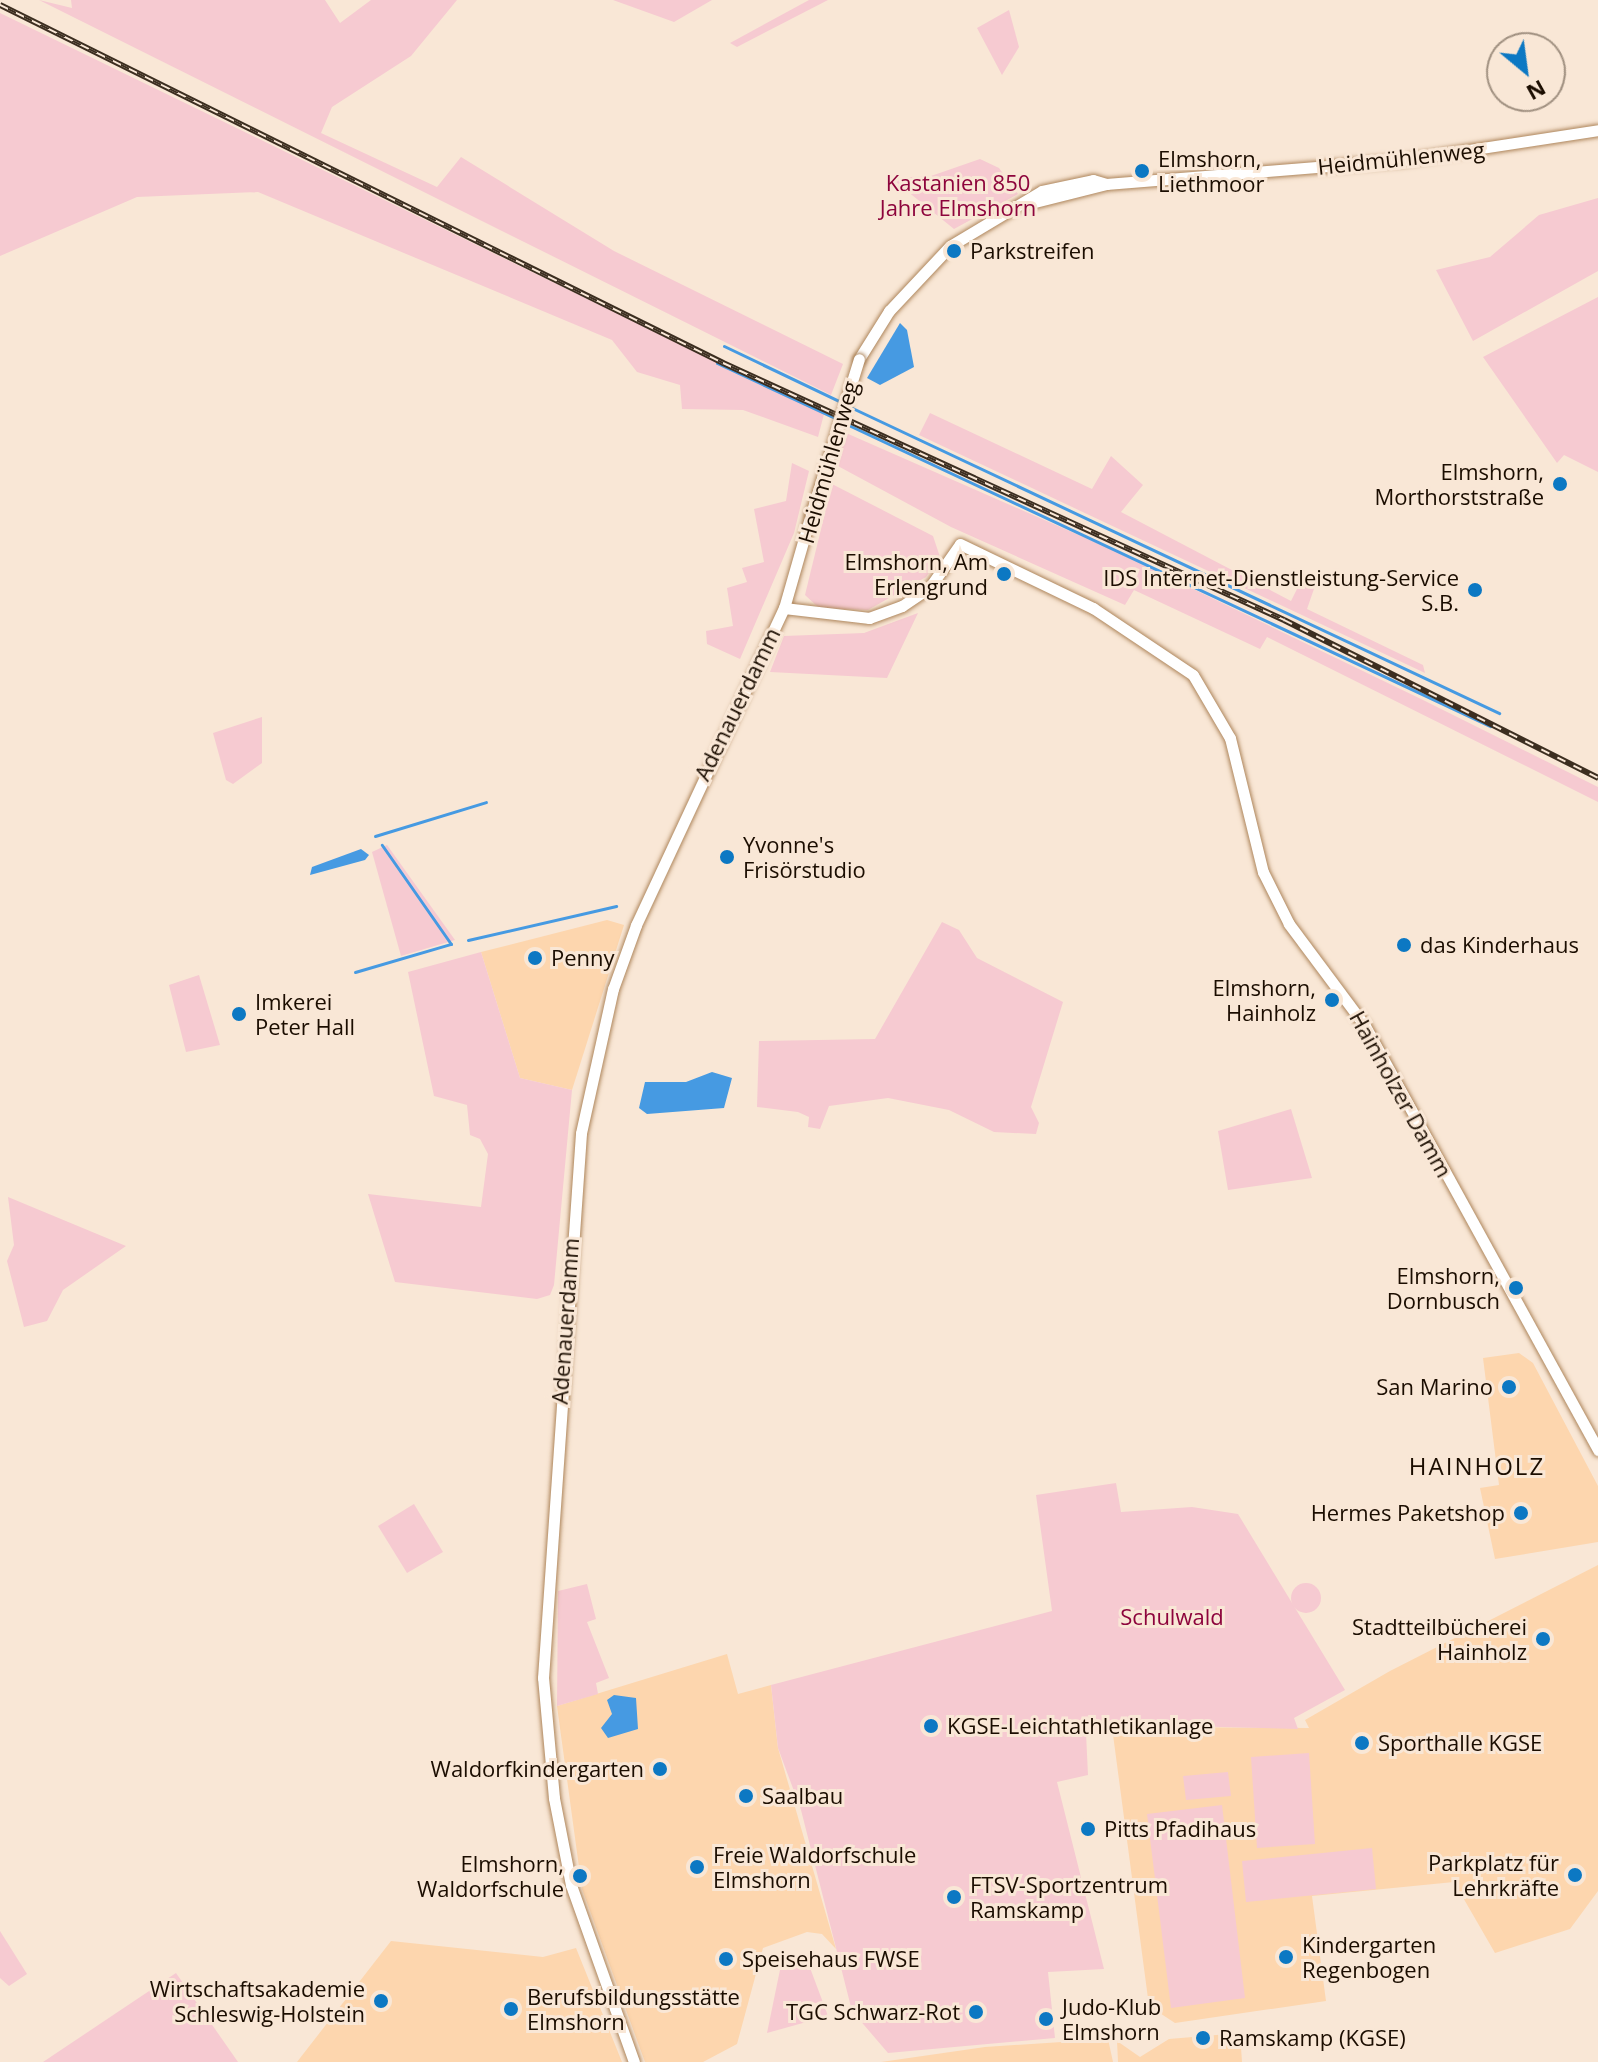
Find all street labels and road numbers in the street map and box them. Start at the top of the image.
street label: Heidmühlenweg [1316,136,1486,180]
street label: Heidmühlenweg [792,378,864,546]
street label: Adenauerdamm [689,623,785,785]
street label: Hainholzer Damm [1344,1006,1458,1182]
street label: Adenauerdamm [546,1237,584,1405]

